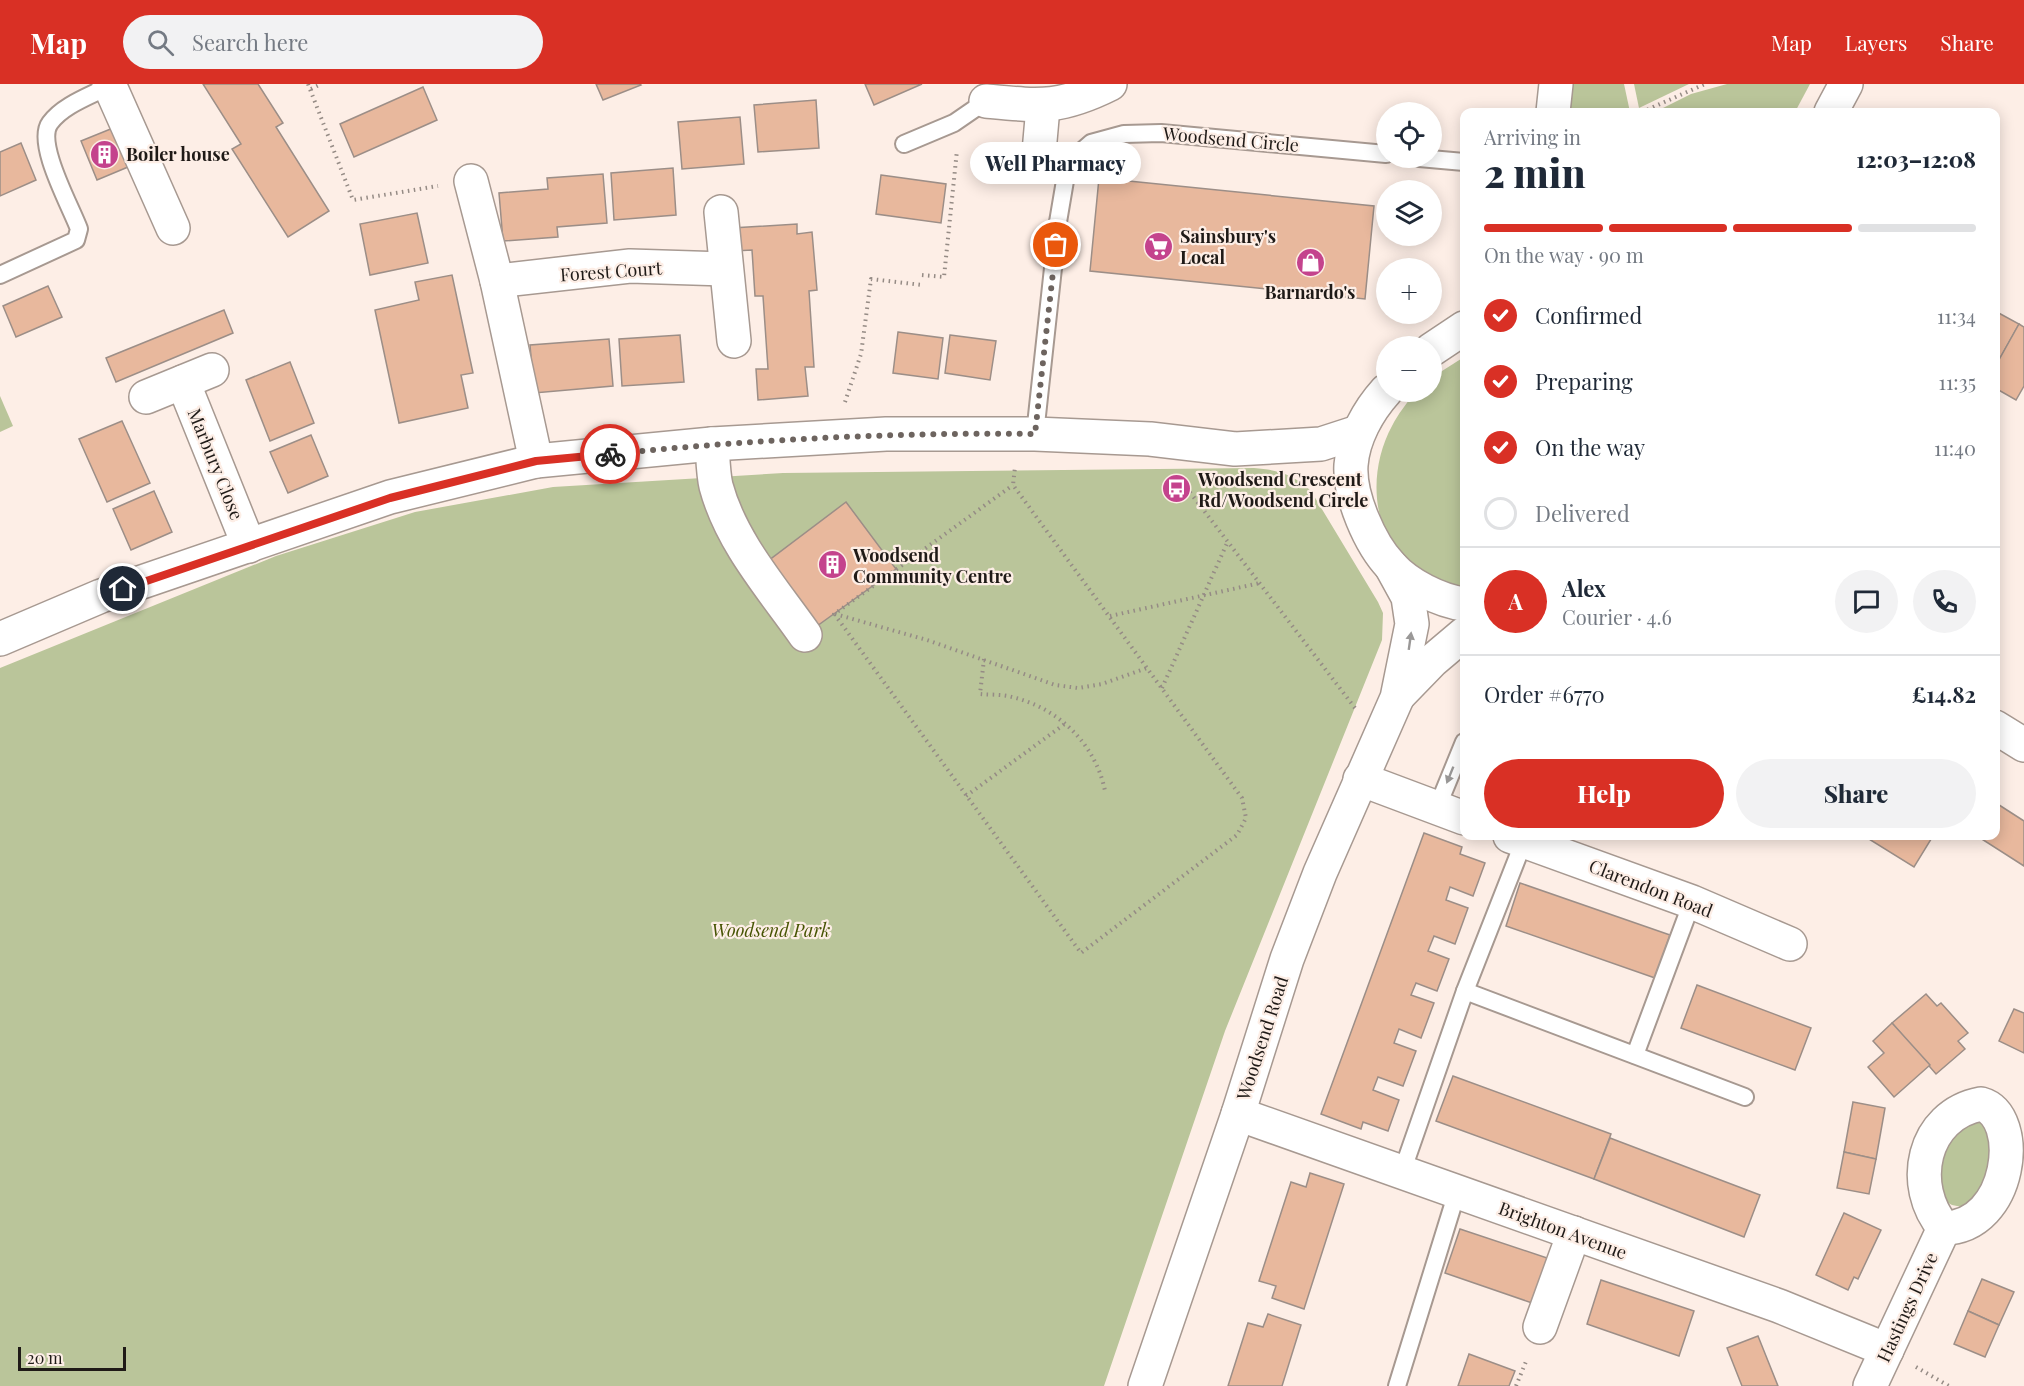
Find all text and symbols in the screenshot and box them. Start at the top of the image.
search box [123,15,543,69]
text: Map [30,24,87,61]
icon: search [144,26,177,59]
text: Search here [192,27,308,57]
text: Map [1771,28,1812,56]
text: Layers [1845,28,1907,56]
text: Share [1940,28,1994,56]
map controls [1376,102,1442,402]
button: locate [1376,102,1442,168]
street label: Woodsend Circle [1161,121,1300,157]
text: Arriving in [1484,123,1581,150]
building icon: Boiler house [89,138,121,170]
place label: Boiler house [126,142,230,166]
callout: Well Pharmacy [970,143,1142,185]
text: 12:03–12:08 [1856,144,1976,174]
text: 2 min [1484,146,1586,198]
text: Well Pharmacy [985,149,1126,176]
button: layers [1376,180,1442,246]
pin [1030,219,1081,270]
place label: Sainsbury's Local [1180,224,1276,269]
icon: bag [1039,228,1072,261]
supermarket icon: Sainsbury's Local [1143,230,1175,262]
text: On the way · 90 m [1484,241,1644,268]
shop icon: Barnardo's [1294,247,1326,279]
street label: Forest Court [559,255,663,287]
button: + [1376,258,1442,324]
place label: Barnardo's [1265,280,1355,304]
icon: check [1484,299,1517,332]
text: Confirmed [1535,300,1642,330]
text: 11:34 [1937,302,1976,329]
button: − [1376,336,1442,402]
icon: check [1484,365,1517,398]
text: Preparing [1535,366,1633,396]
text: 11:35 [1939,368,1976,395]
street label: Marbury Close [183,405,249,523]
courier [580,424,640,484]
icon: check [1484,431,1517,464]
text: On the way [1535,432,1645,462]
text: 11:40 [1934,434,1976,461]
icon: bike [594,438,627,471]
place label: Woodsend Crescent Rd/Woodsend Circle [1197,467,1368,512]
bus stop icon: Woodsend Crescent Rd/Woodsend Circle [1161,473,1193,505]
text: Delivered [1535,498,1630,528]
place label: Woodsend Community Centre [852,543,1012,588]
building icon: Woodsend Community Centre [816,549,848,581]
pin [97,563,148,614]
button: chat [1835,570,1898,633]
button: phone [1913,570,1976,633]
icon: home [106,572,139,605]
text: Alex [1562,573,1606,603]
text: A [1508,586,1523,616]
text: Courier · 4.6 [1562,603,1672,630]
one-way arrow [1406,631,1415,650]
text: Order #6770 [1484,679,1605,709]
text: £14.82 [1912,679,1976,709]
button: Help [1484,759,1724,828]
button: Share [1736,759,1976,828]
one-way arrow [1445,766,1454,784]
street label: Clarendon Road [1586,853,1717,923]
park label: Woodsend Park [712,918,830,942]
street label: Woodsend Road [1230,972,1294,1104]
street label: Brighton Avenue [1496,1196,1630,1264]
street label: Hastings Drive [1871,1248,1943,1366]
scale bar [18,1344,126,1372]
text: 20 m [27,1347,62,1368]

